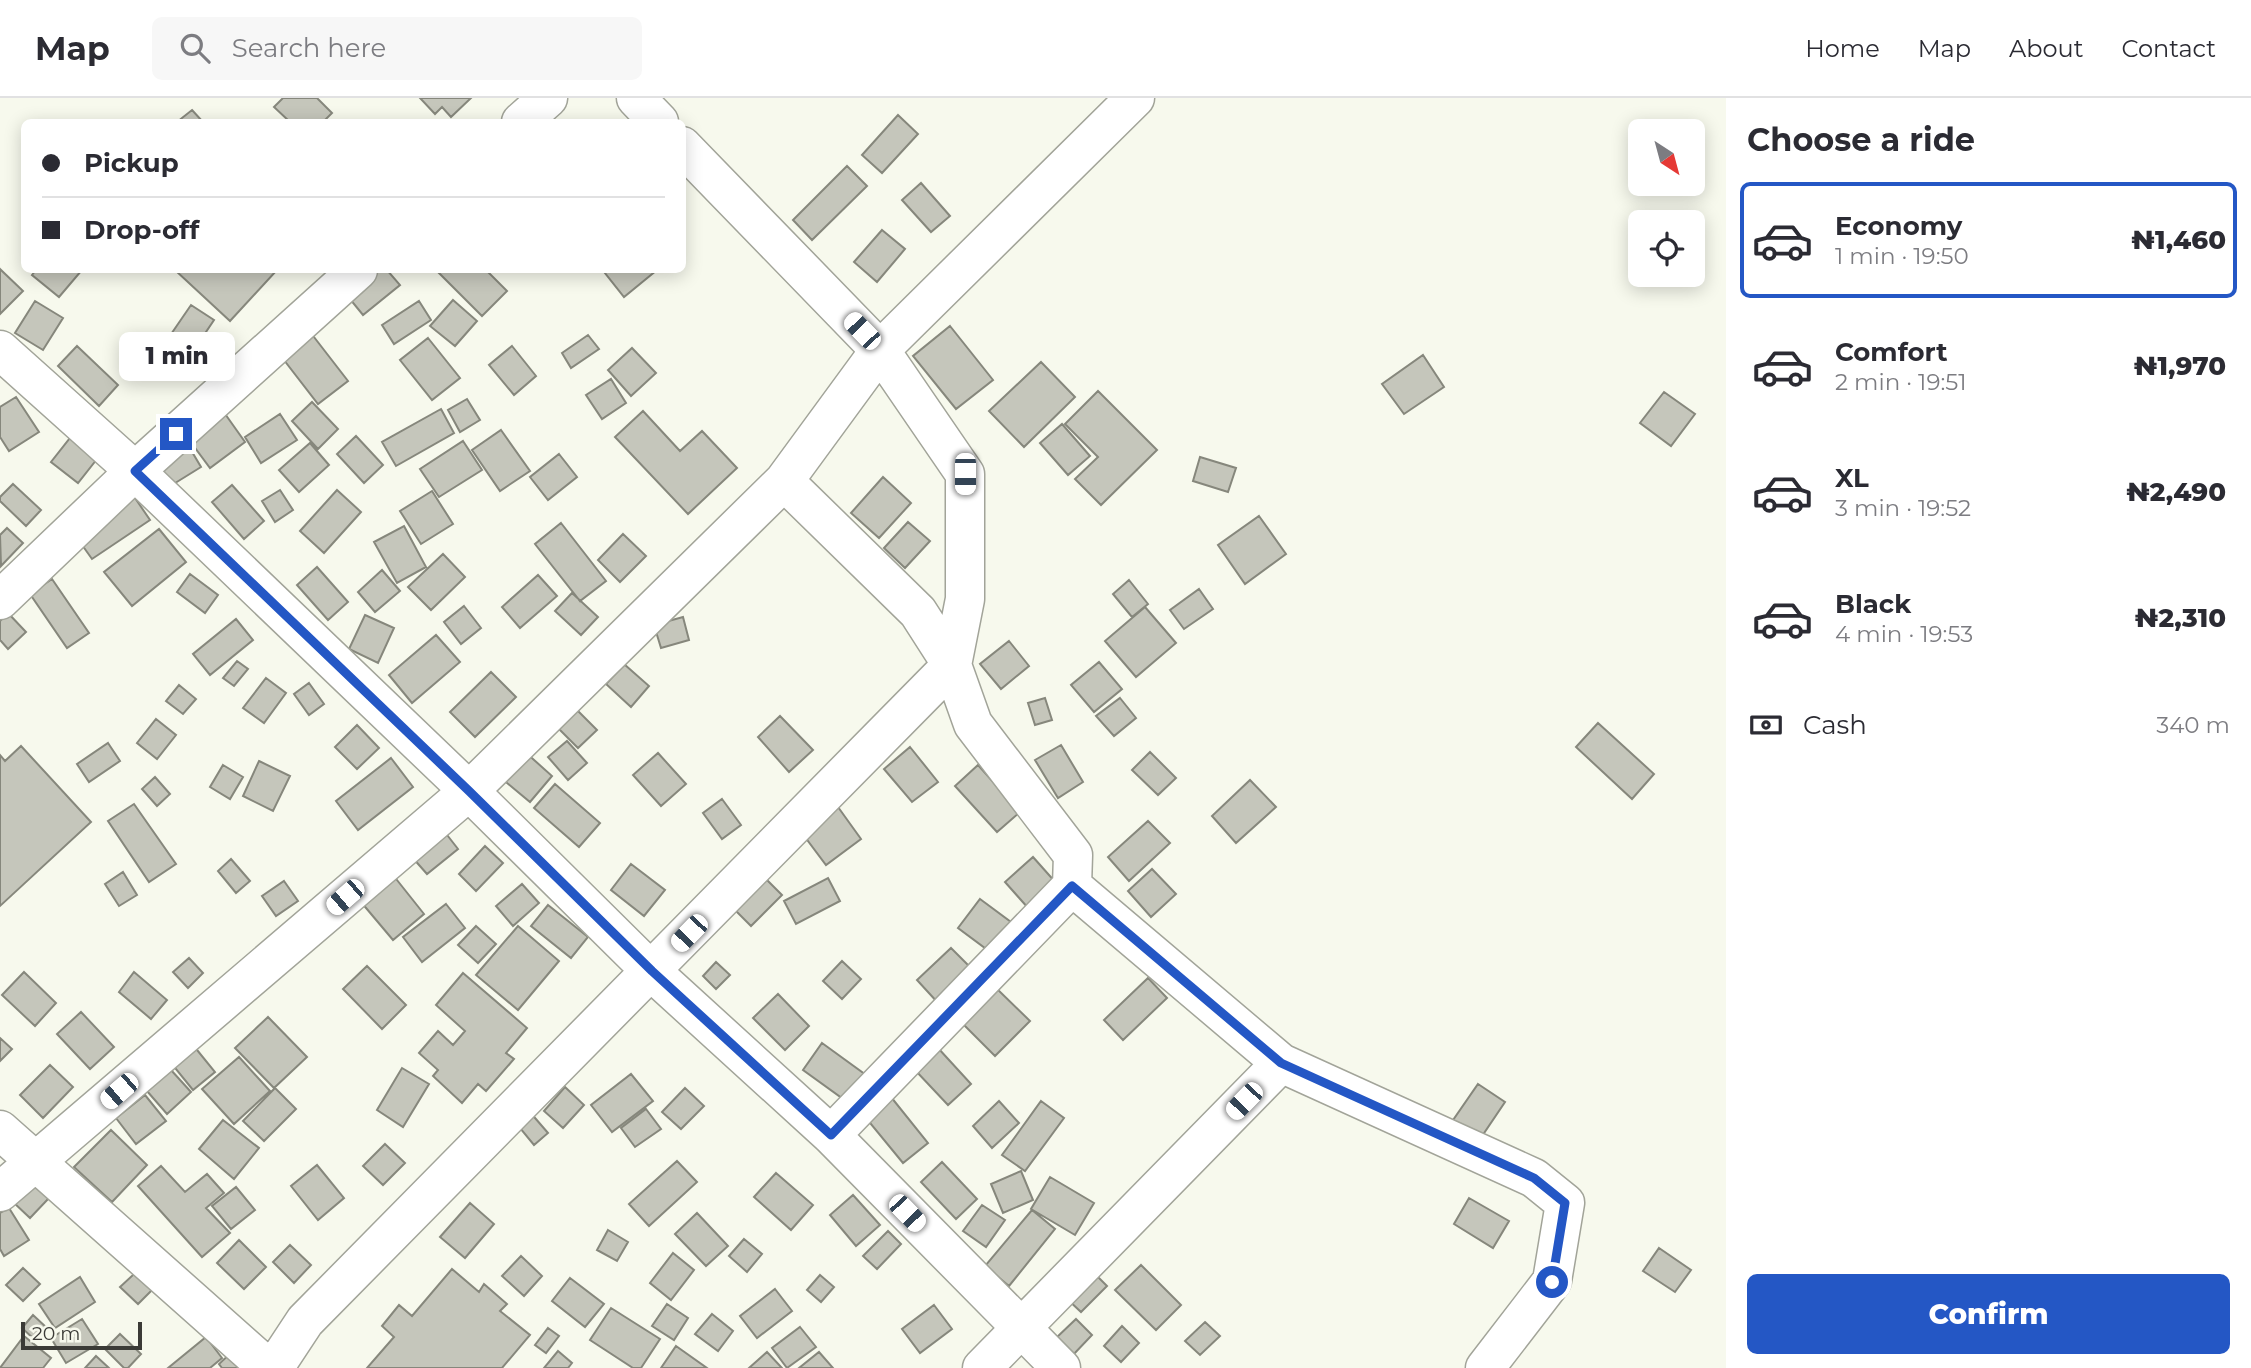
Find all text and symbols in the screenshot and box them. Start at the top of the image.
search box [152,17,642,80]
text: Map [35,28,110,68]
icon: search [176,29,214,67]
text: Search here [232,32,386,64]
text: Home [1805,34,1880,63]
text: Map [1918,34,1971,63]
text: About [2009,34,2083,63]
text: Contact [2121,34,2216,63]
north arrow [1628,119,1704,196]
map controls [1628,119,1705,287]
text: Choose a ride [1747,120,1975,159]
text: Pickup [84,147,179,179]
icon: car [1751,209,1814,272]
button: locate [1628,210,1705,287]
text: Economy [1835,210,1962,242]
text: Drop-off [84,214,199,246]
text: ₦1,460 [2131,224,2226,256]
text: 1 min · 19:50 [1835,242,1969,270]
car [840,309,885,353]
callout: 1 min [118,332,234,382]
icon: car [1751,335,1814,398]
text: Comfort [1835,336,1947,368]
text: 1 min [145,342,209,370]
text: ₦1,970 [2134,350,2226,382]
text: 2 min · 19:51 [1835,368,1967,396]
route end [160,418,192,450]
car [955,453,976,495]
icon: car [1751,461,1814,524]
text: XL [1835,462,1869,494]
text: ₦2,490 [2126,476,2226,508]
text: 3 min · 19:52 [1835,494,1971,522]
icon: car [1751,587,1814,650]
text: Black [1835,588,1911,620]
text: ₦2,310 [2135,602,2226,634]
text: 4 min · 19:53 [1835,620,1973,648]
icon: cash [1747,706,1785,744]
text: Cash [1803,709,1867,741]
text: 340 m [2156,711,2230,739]
car [323,875,368,919]
car [667,911,712,955]
car [97,1069,142,1113]
car [1222,1079,1267,1123]
car [885,1191,930,1235]
route start [1536,1266,1568,1298]
button: Confirm [1747,1274,2230,1354]
scale bar [21,1319,142,1351]
text: 20 m [32,1322,80,1345]

